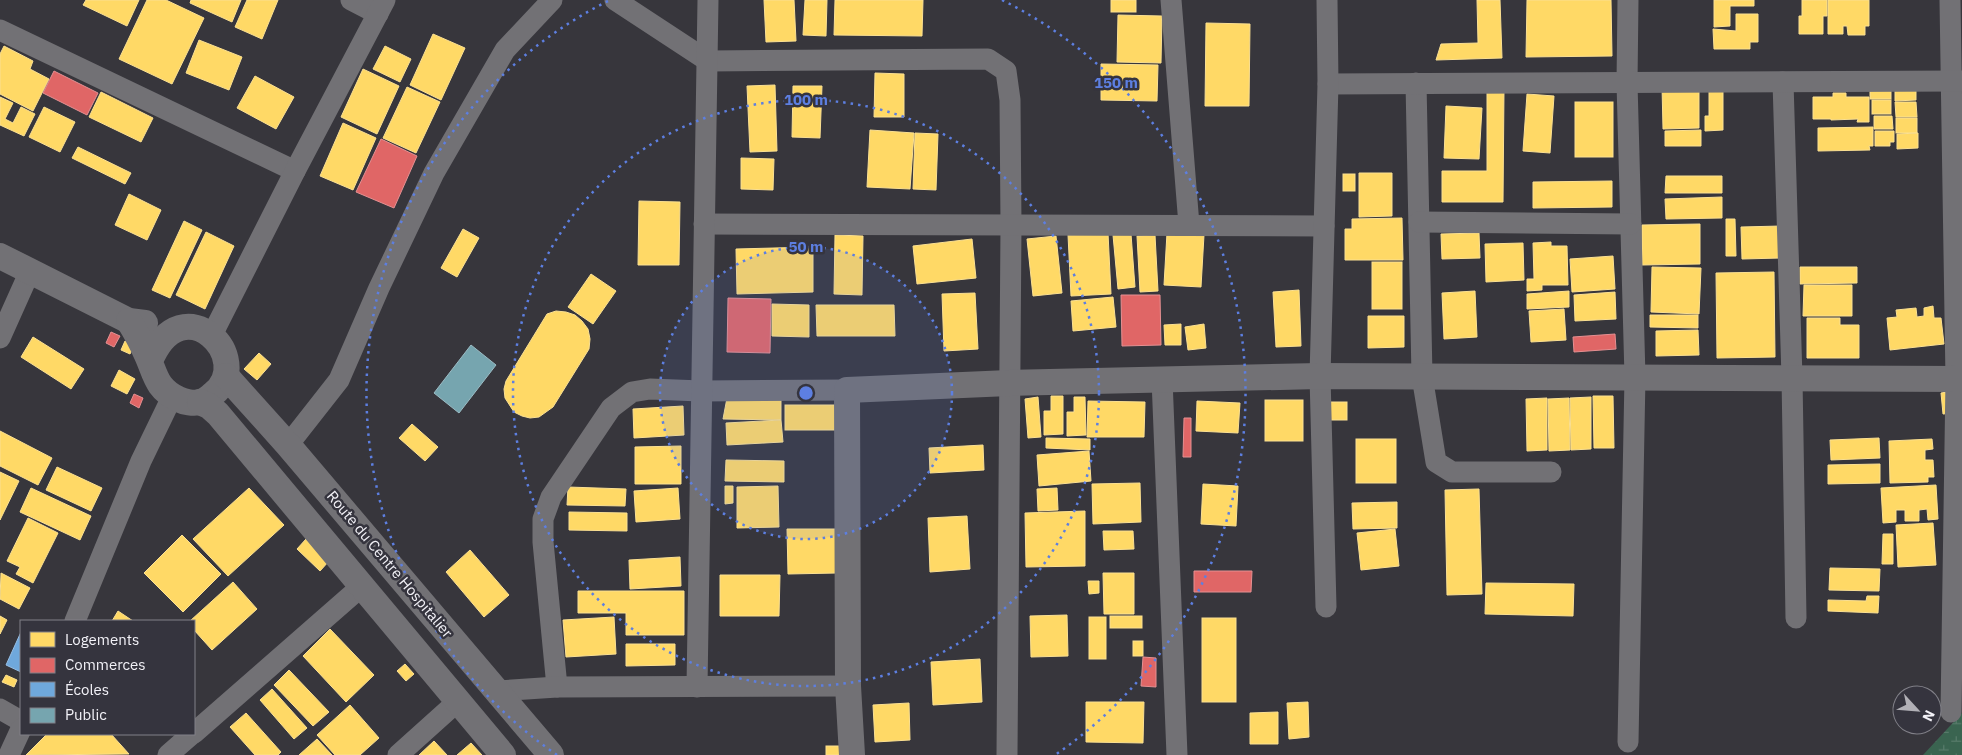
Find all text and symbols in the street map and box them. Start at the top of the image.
text: 150 m [1094,73,1138,92]
text: 100 m [784,90,828,109]
text: 50 m [789,237,823,256]
centre of rings [797,384,815,402]
street label: Route du Centre Hospitalier [323,487,457,642]
legend [20,620,195,735]
text: Logements [65,630,139,649]
text: Commerces [65,655,146,674]
text: Écoles [65,680,109,699]
north arrow [1892,685,1942,735]
text: Public [65,705,107,724]
text: N [1918,707,1939,724]

